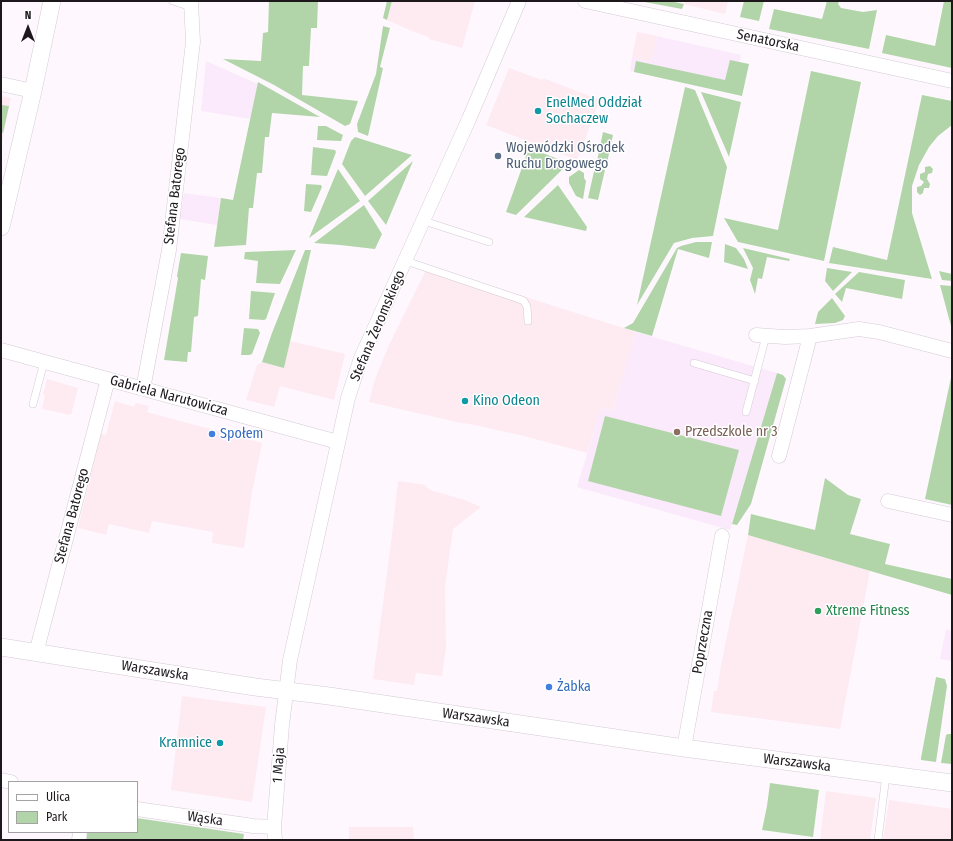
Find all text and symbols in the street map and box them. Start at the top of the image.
north arrow [8,8,48,48]
text: N [25,9,31,22]
street label: Senatorska [735,26,801,56]
place label: EnelMed Oddział Sochaczew [546,95,642,128]
marker: EnelMed Oddział Sochaczew [533,106,543,116]
place label: Wojewódzki Ośrodek Ruchu Drogowego [506,140,625,172]
street label: Stefana Batorego [161,146,189,246]
marker: Wojewódzki Ośrodek Ruchu Drogowego [493,151,503,161]
street label: Stefana Żeromskiego [347,268,409,384]
street label: Gabriela Narutowicza [108,372,230,420]
place label: Kino Odeon [473,393,540,409]
marker: Kino Odeon [460,396,470,406]
place label: Przedszkole nr 3 [685,424,778,440]
place label: Społem [220,426,263,442]
marker: Przedszkole nr 3 [672,427,682,437]
marker: Społem [207,429,217,439]
street label: Stefana Batorego [51,467,93,565]
place label: Xtreme Fitness [826,603,910,619]
marker: Xtreme Fitness [813,606,823,616]
street label: Poprzeczna [689,609,717,675]
street label: Warszawska [120,657,190,685]
place label: Żabka [557,679,591,695]
marker: Żabka [544,682,554,692]
street label: Warszawska [441,705,511,731]
place label: Kramnice [159,735,212,751]
marker: Kramnice [215,738,225,748]
street label: 1 Maja [269,747,289,783]
street label: Warszawska [762,751,832,775]
legend [8,781,138,833]
text: Ulica [46,790,70,804]
street label: Wąska [186,808,224,830]
text: Park [46,810,67,824]

